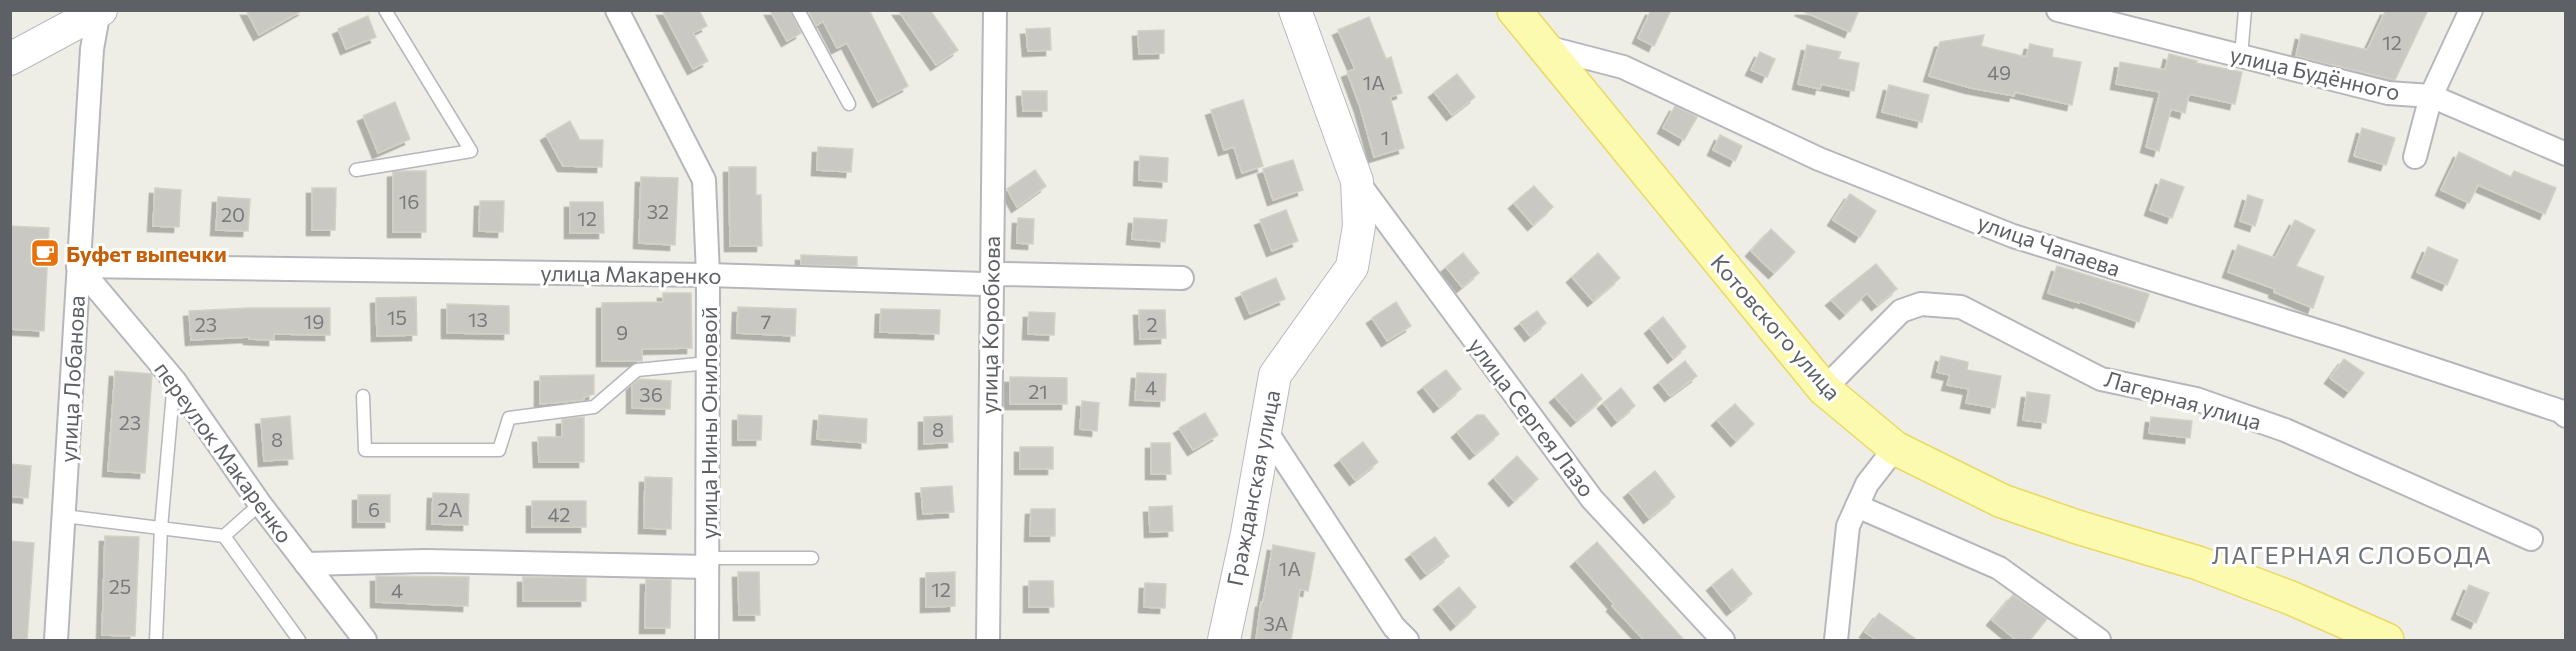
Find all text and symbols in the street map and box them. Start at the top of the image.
house number: 12 [2382,30,2402,54]
street label: улица Будённого [2227,40,2403,106]
house number: 49 [1987,60,2011,84]
house number: 1А [1363,70,1385,94]
house number: 1 [1381,125,1389,149]
house number: 16 [399,189,419,213]
house number: 32 [647,199,669,223]
house number: 20 [221,202,245,226]
house number: 12 [577,206,597,230]
street label: улица Чапаева [1974,208,2124,282]
street label: улица Коробкова [975,236,1005,414]
cafe icon: Буфет выпечки [29,237,61,269]
place label: Буфет выпечки [66,240,227,267]
street label: Котовского улица [1705,249,1847,405]
street label: улица Макаренко [540,259,722,289]
street label: улица Лобанова [54,295,90,463]
house number: 15 [387,305,407,329]
house number: 13 [468,307,488,331]
street label: улица Нины Ониловой [695,307,722,539]
house number: 19 [304,309,324,333]
house number: 7 [761,309,771,333]
house number: 23 [195,312,217,336]
house number: 2 [1146,312,1158,336]
house number: 9 [616,320,628,344]
street label: улица Сергея Лазо [1463,332,1601,502]
street label: переулок Макаренко [149,356,299,548]
street label: Лагерная улица [2102,365,2264,435]
house number: 4 [1145,375,1157,399]
house number: 21 [1028,379,1048,403]
house number: 36 [639,382,663,406]
street label: Гражданская улица [1221,388,1285,588]
house number: 23 [119,410,141,434]
house number: 8 [932,417,944,441]
house number: 8 [271,427,283,451]
house number: 6 [368,497,380,521]
house number: 2А [438,497,463,521]
house number: 42 [548,502,570,526]
district label: ЛАГЕРНАЯ СЛОБОДА [2212,540,2492,569]
house number: 1А [1279,556,1301,580]
house number: 25 [109,574,131,598]
house number: 12 [931,577,951,601]
house number: 4 [391,578,403,602]
house number: 3А [1264,611,1289,635]

